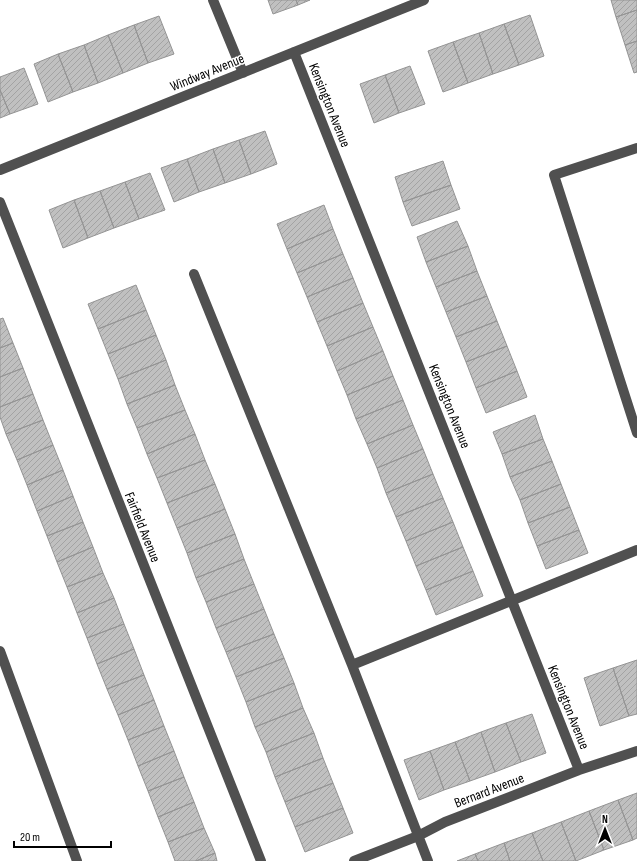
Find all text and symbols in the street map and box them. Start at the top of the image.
street label: Windway Avenue [168,50,247,95]
street label: Kensington Avenue [305,61,354,150]
street label: Kensington Avenue [425,362,474,451]
street label: Fairfield Avenue [121,490,164,565]
street label: Kensington Avenue [544,663,593,752]
street label: Bernard Avenue [452,769,526,812]
north arrow [585,809,625,849]
text: N [602,813,608,826]
scale bar [14,823,111,849]
text: 20 m [20,830,40,845]

